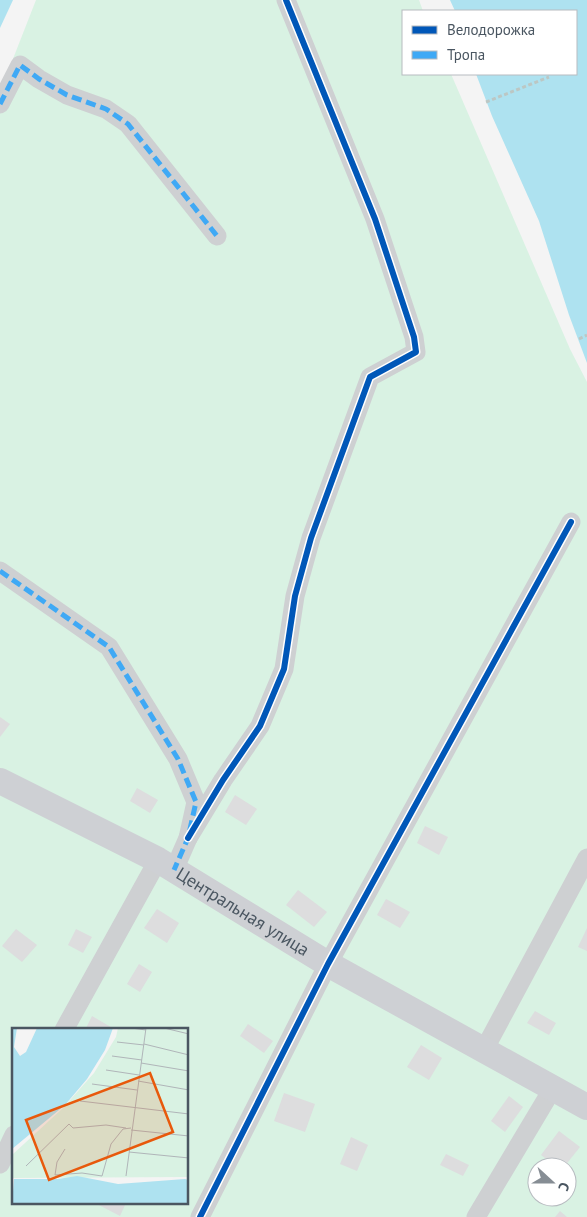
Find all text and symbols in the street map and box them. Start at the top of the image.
legend [402,10,577,75]
text: Велодорожка [447,20,535,39]
text: Тропа [447,45,485,64]
street label: Центральная улица [172,862,314,961]
inset map [12,1028,189,1204]
north arrow [527,1157,577,1207]
text: С [554,1180,574,1194]

